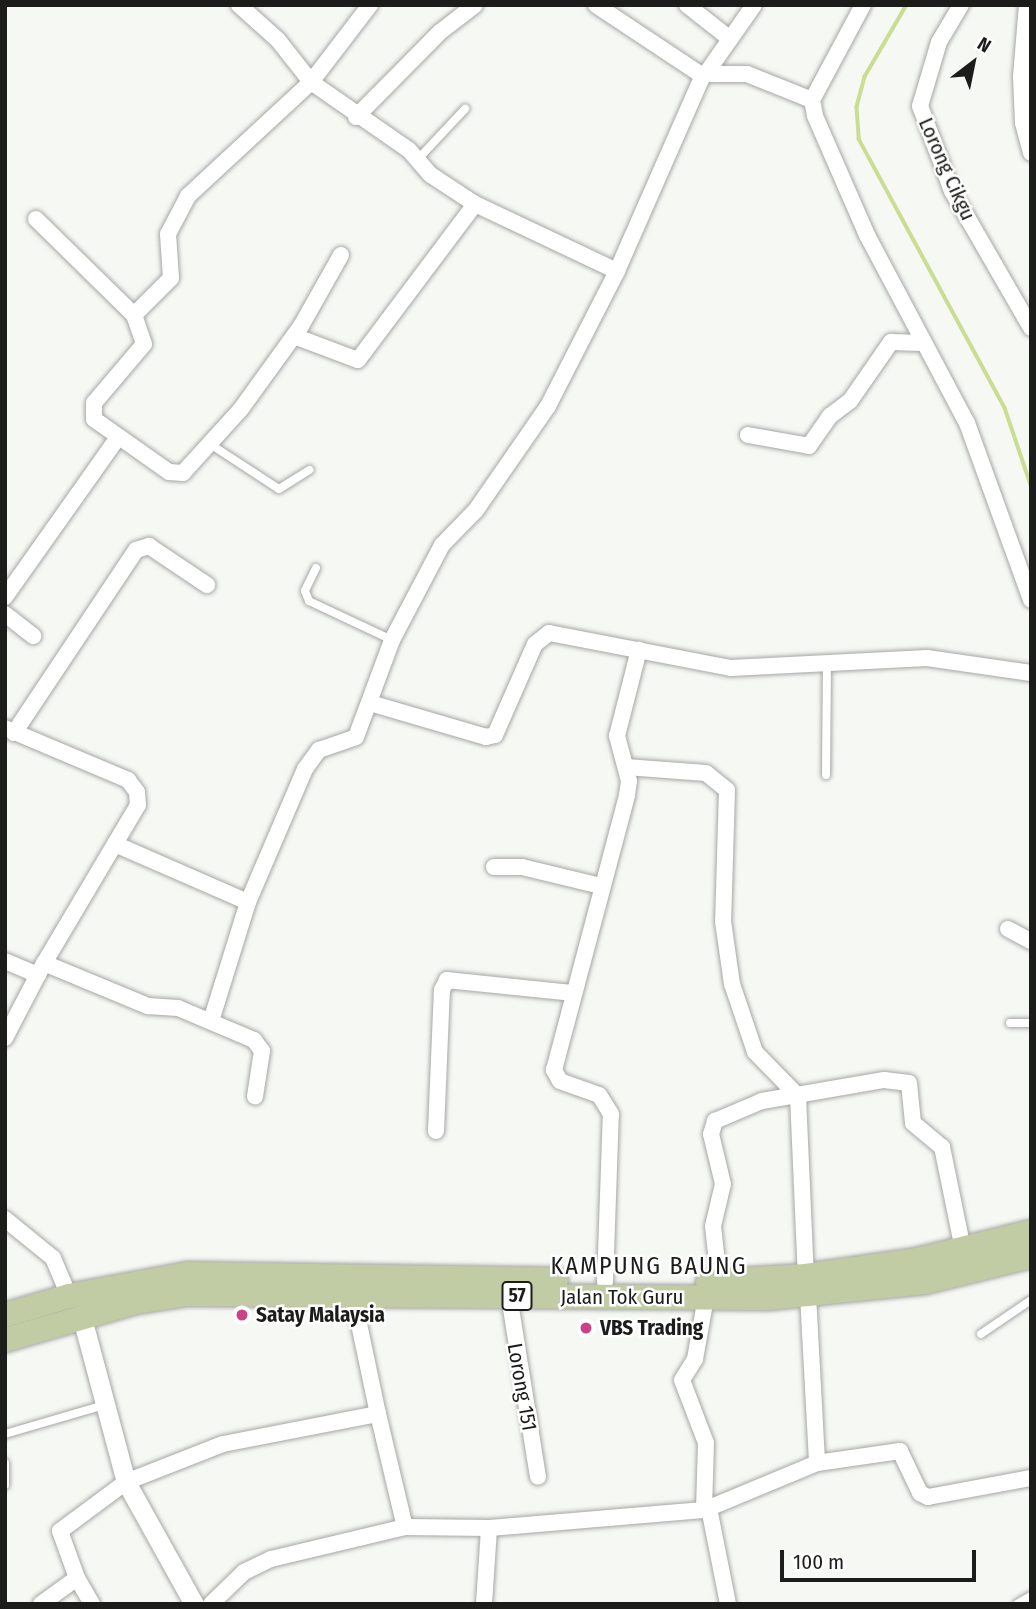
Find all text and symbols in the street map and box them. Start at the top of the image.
north arrow [938,28,1008,98]
text: N [973,32,995,58]
street label: Lorong Cikgu [913,114,981,224]
district label: KAMPUNG BAUNG [552,1253,746,1281]
road number: 57 [501,1280,533,1312]
street label: Jalan Tok Guru [560,1284,684,1310]
place label: Satay Malaysia [256,1302,385,1328]
marker: Satay Malaysia [234,1307,250,1323]
place label: VBS Trading [600,1315,703,1341]
marker: VBS Trading [578,1320,594,1336]
street label: Lorong 151 [502,1341,542,1433]
scale bar [784,1536,980,1580]
text: 100 m [793,1549,844,1575]

